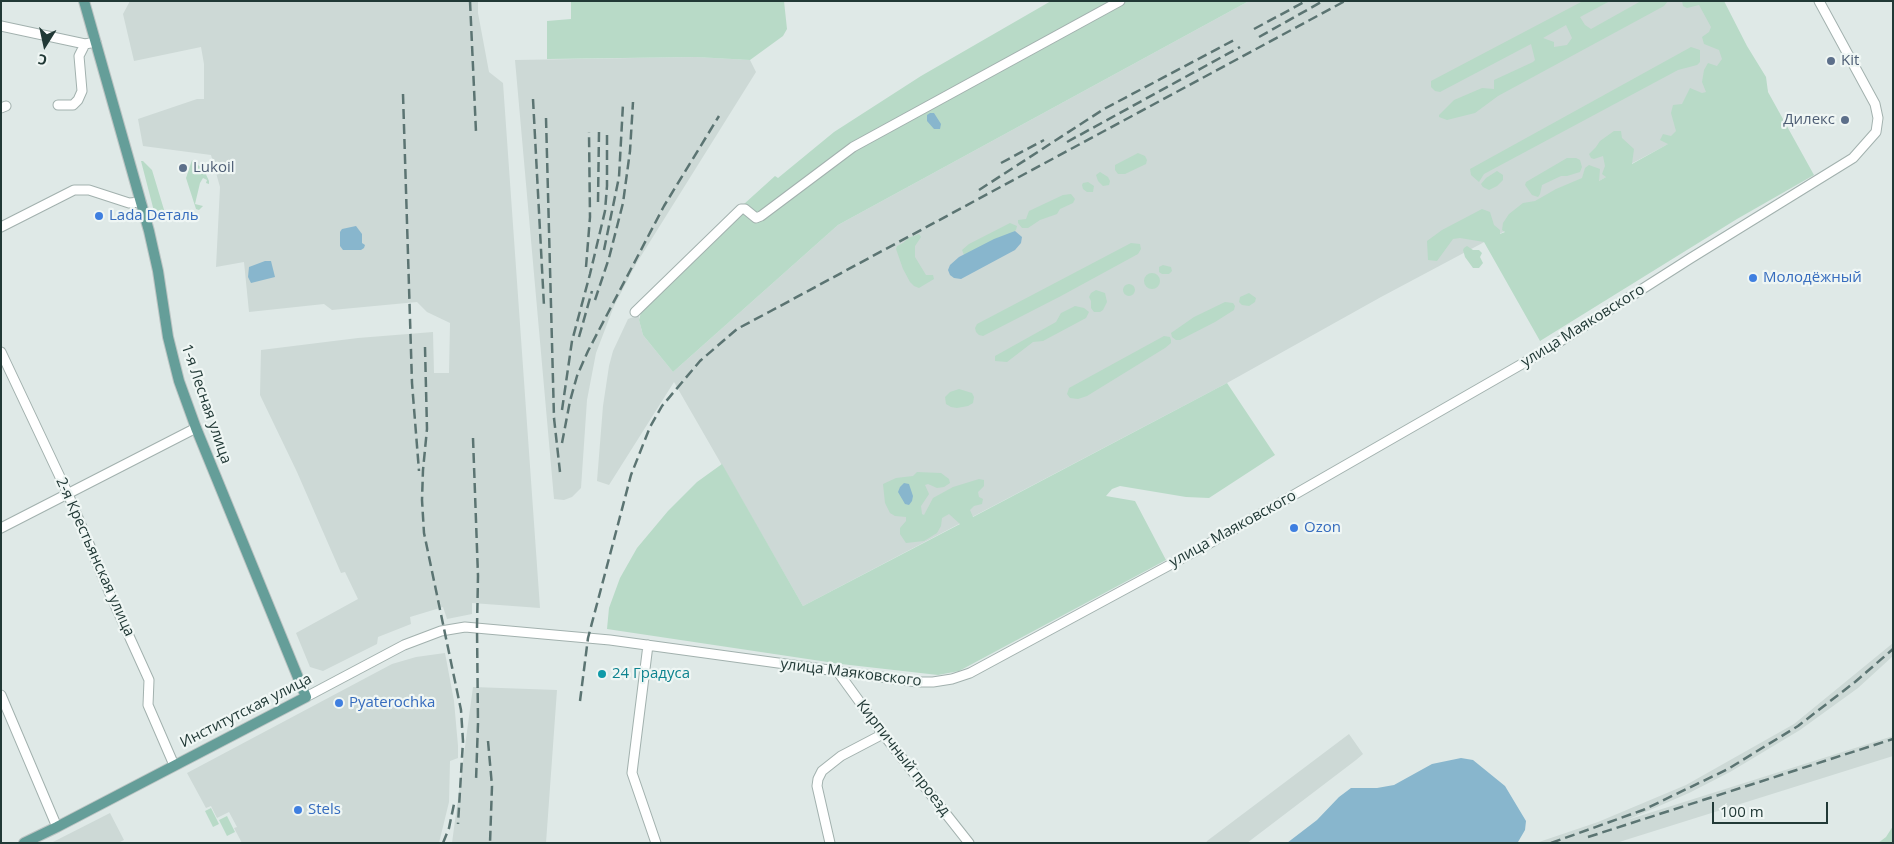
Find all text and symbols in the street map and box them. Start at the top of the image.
north arrow [20,20,70,70]
text: С [36,50,48,70]
place label: Kit [1841,52,1859,70]
marker: Kit [1825,55,1837,67]
place label: Дилекс [1783,111,1835,129]
marker: Дилекс [1839,114,1851,126]
place label: Lukoil [193,159,235,177]
marker: Lukoil [177,162,189,174]
place label: Lada Dеталь [109,207,199,225]
marker: Lada Dеталь [93,210,105,222]
place label: Молодёжный [1763,269,1862,287]
marker: Молодёжный [1747,272,1759,284]
street label: улица Маяковского [1518,281,1648,371]
street label: 1-я Лесная улица [177,342,235,466]
street label: 2-я Крестьянская улица [52,475,138,639]
street label: улица Маяковского [1166,487,1300,571]
place label: Ozon [1304,519,1341,537]
marker: Ozon [1288,522,1300,534]
street label: улица Маяковского [779,655,923,691]
place label: 24 Градуса [612,665,690,683]
marker: 24 Градуса [596,668,608,680]
street label: Институтская улица [177,670,315,752]
place label: Pyaterochka [349,694,435,712]
street label: Кирпичный проезд [852,696,954,820]
marker: Pyaterochka [333,697,345,709]
scale bar [1714,792,1830,824]
place label: Stels [308,801,341,819]
text: 100 m [1720,801,1764,821]
marker: Stels [292,804,304,816]

